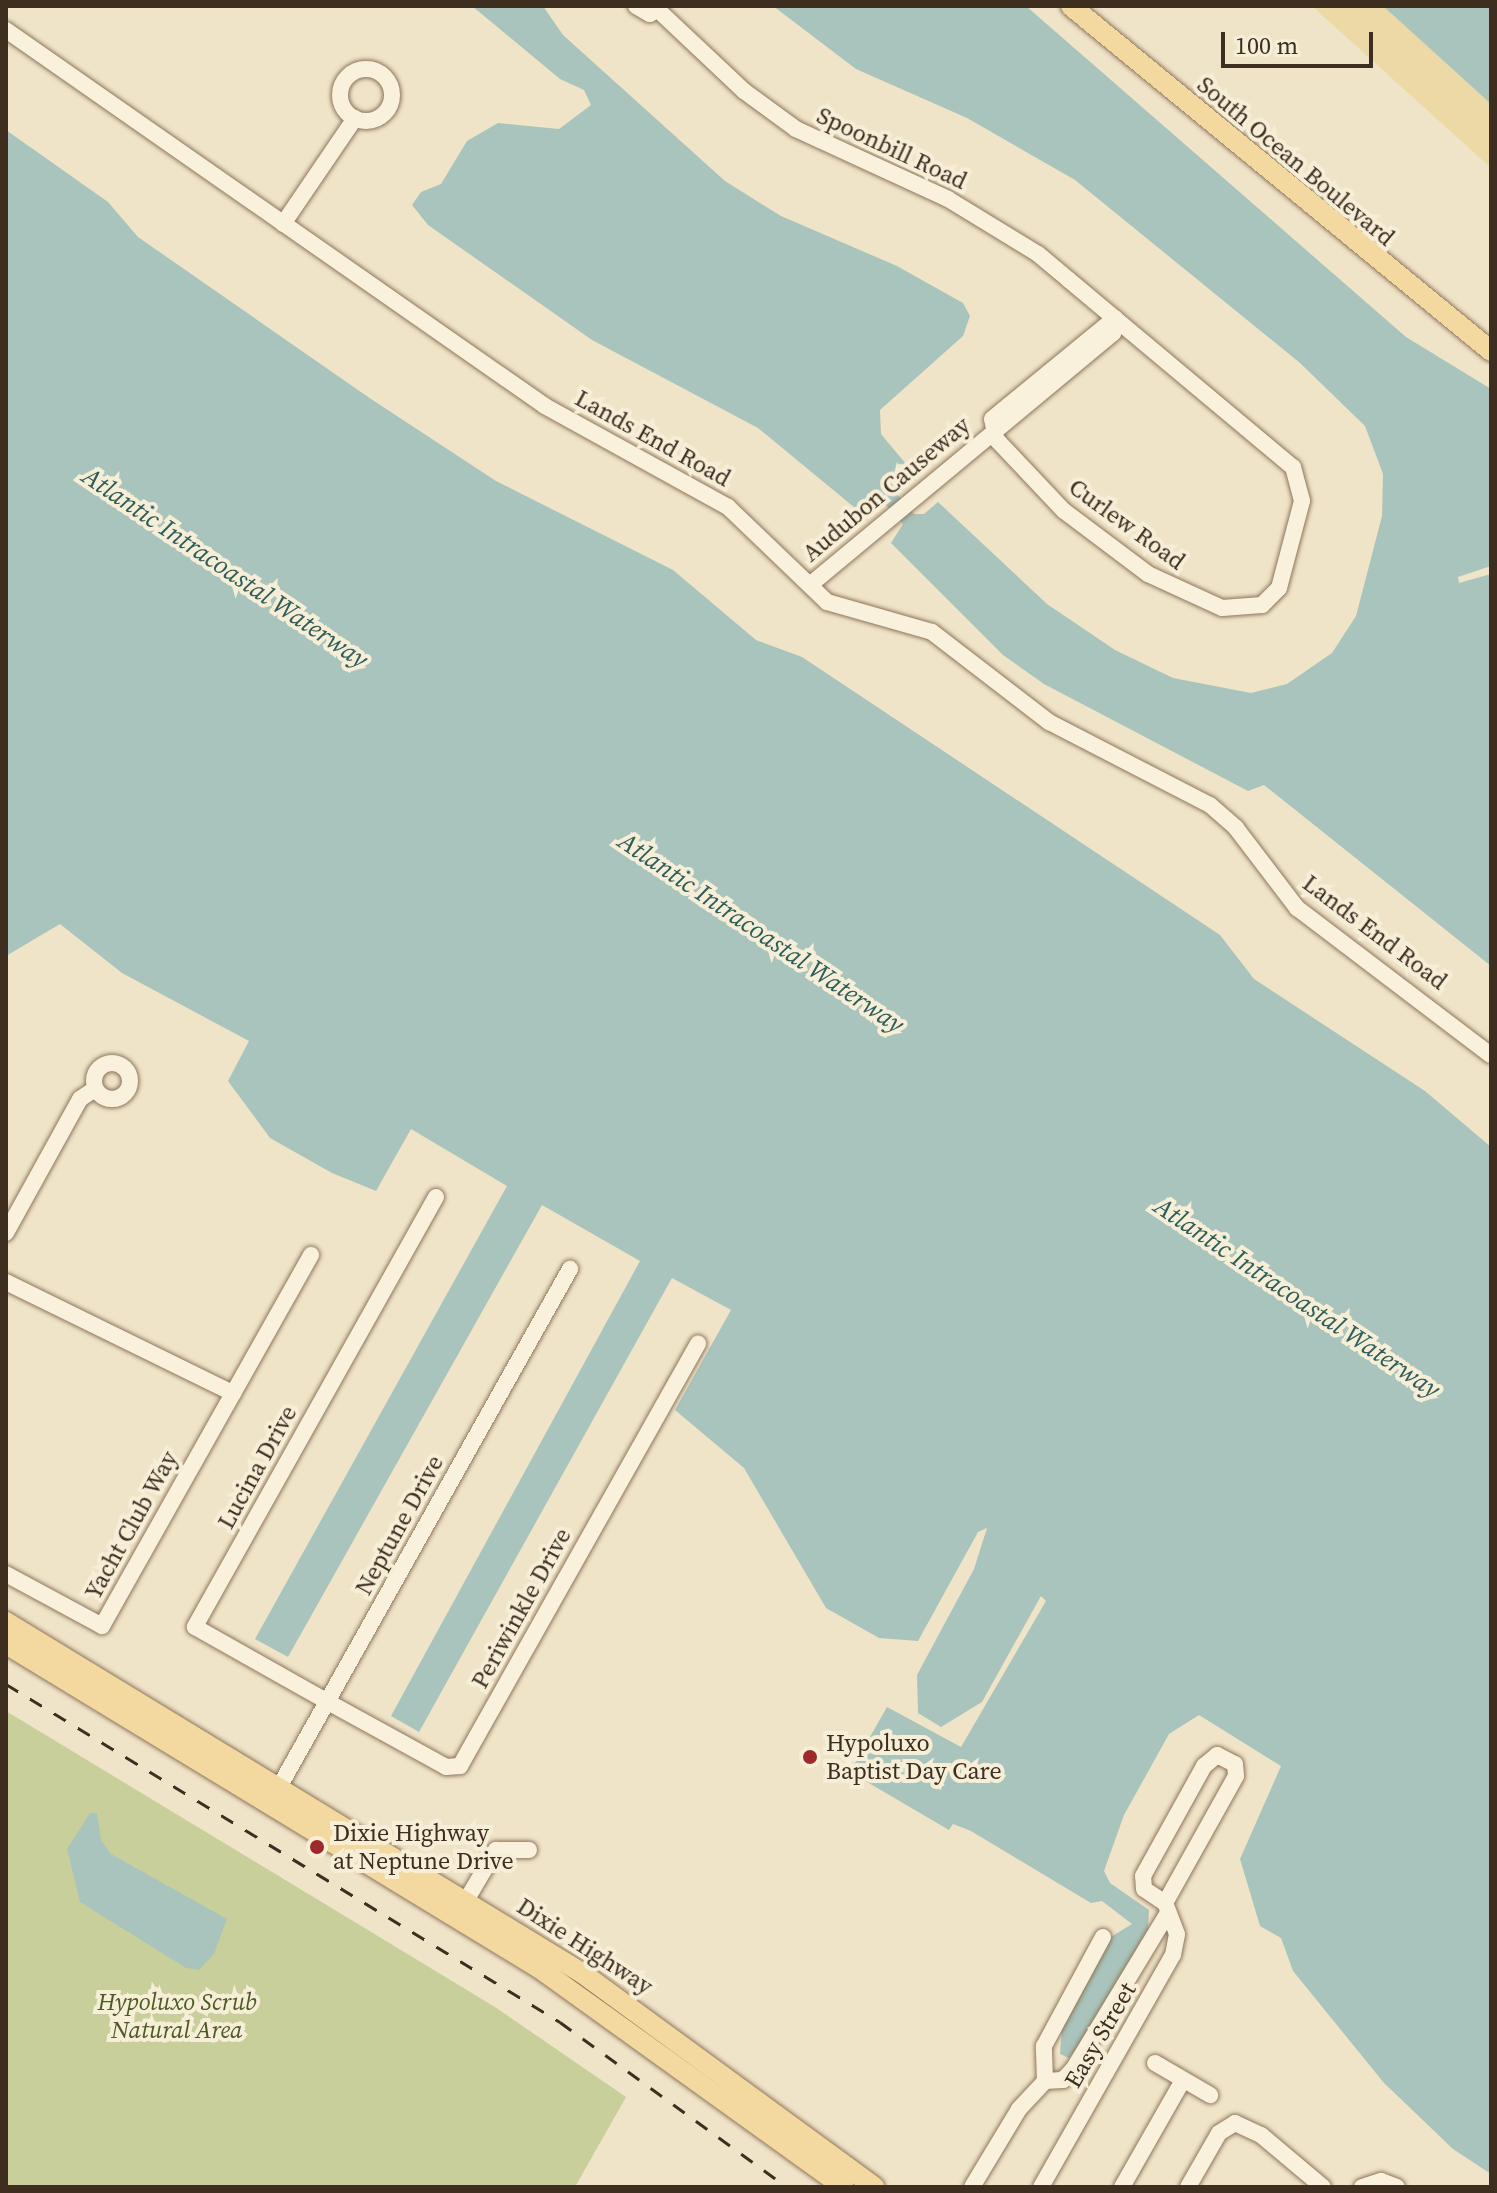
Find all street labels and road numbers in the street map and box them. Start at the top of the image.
street label: South Ocean Boulevard [1192,70,1400,252]
street label: Spoonbill Road [812,101,972,195]
street label: Lands End Road [570,383,736,493]
street label: Audubon Causeway [796,411,976,567]
street label: Curlew Road [1063,472,1191,576]
street label: Lands End Road [1297,868,1453,996]
street label: Lucina Drive [211,1400,303,1534]
street label: Yacht Club Way [78,1446,184,1604]
street label: Neptune Drive [349,1450,449,1600]
street label: Periwinkle Drive [465,1523,577,1693]
street label: Dixie Highway [512,1891,658,2001]
street label: Easy Street [1058,1977,1142,2093]

